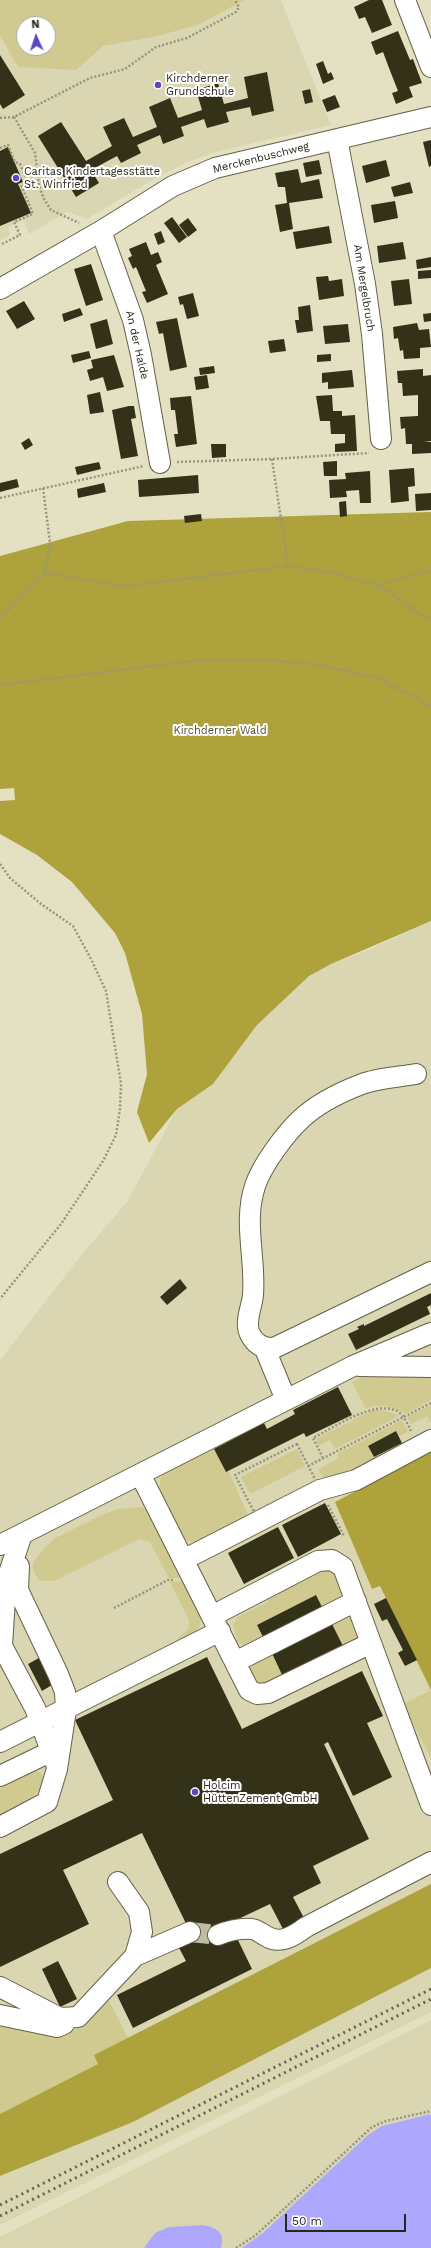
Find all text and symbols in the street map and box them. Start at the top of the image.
north arrow [16,16,56,56]
text: N [31,18,40,31]
place label: Kirchderner Grundschule [166,72,234,98]
marker: Kirchderner Grundschule [153,80,163,90]
street label: Merckenbuschweg [211,140,311,176]
place label: Caritas Kindertagesstätte St. Winfried [24,165,160,191]
marker: Caritas Kindertagesstätte St. Winfried [11,173,21,183]
street label: Am Mergelbruch [351,243,377,333]
street label: An der Halde [123,309,151,381]
park label: Kirchderner Wald [173,724,267,738]
place label: Holcim HüttenZement GmbH [203,1779,318,1805]
marker: Holcim HüttenZement GmbH [190,1787,200,1797]
scale bar [287,2206,408,2232]
text: 50 m [292,2214,322,2228]

